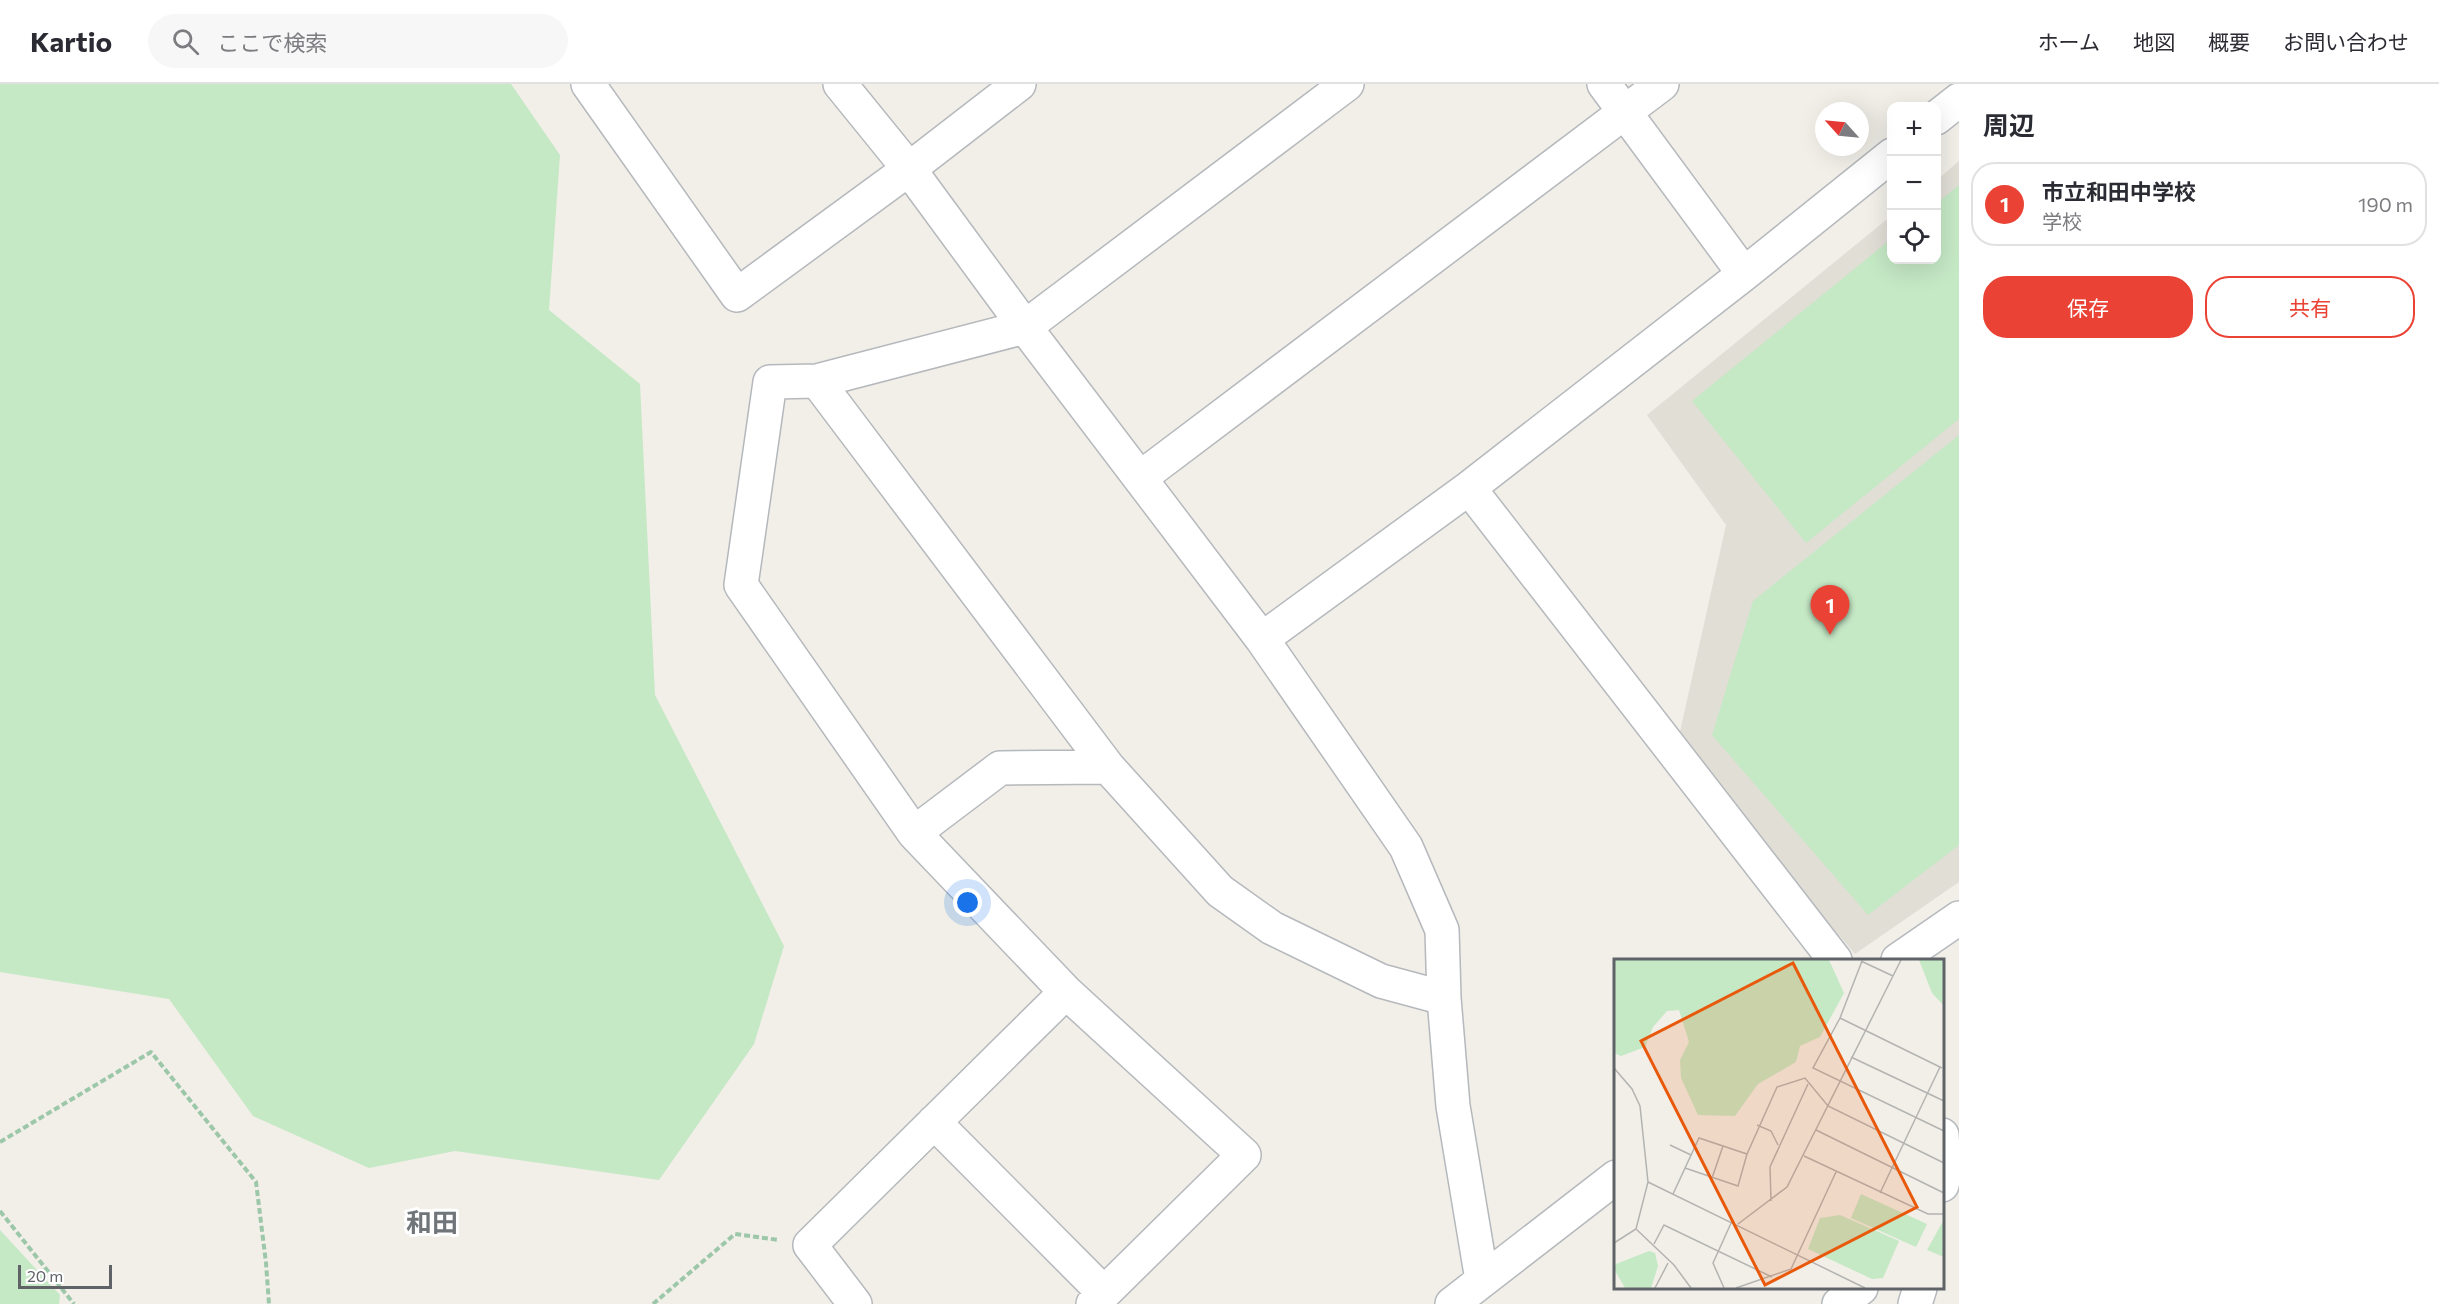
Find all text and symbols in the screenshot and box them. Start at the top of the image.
search box [148,14,568,68]
text: Kartio [30,24,112,58]
icon: search [169,25,202,58]
text: ここで検索 [217,29,327,56]
text: ホーム [2038,29,2100,54]
text: 地図 [2133,29,2175,54]
text: 概要 [2208,29,2250,54]
text: お問い合わせ [2283,29,2409,54]
north arrow [1815,102,1869,156]
map controls [1887,102,1941,264]
button: + [1887,102,1941,156]
text: 周辺 [1983,109,2035,140]
button: − [1887,156,1941,210]
text: 市立和田中学校 [2042,178,2196,205]
text: 1 [2000,192,2009,216]
text: 190 m [2358,192,2413,216]
text: 学校 [2042,209,2082,233]
button: locate [1887,210,1941,264]
button: 保存 [1983,276,2193,338]
button: 共有 [2205,276,2415,338]
pin: 1 [1810,586,1850,635]
your location [953,888,982,917]
inset map [1614,959,1944,1289]
district label: 和田 [406,1206,458,1237]
scale bar [18,1262,112,1290]
text: 20 m [27,1266,63,1285]

